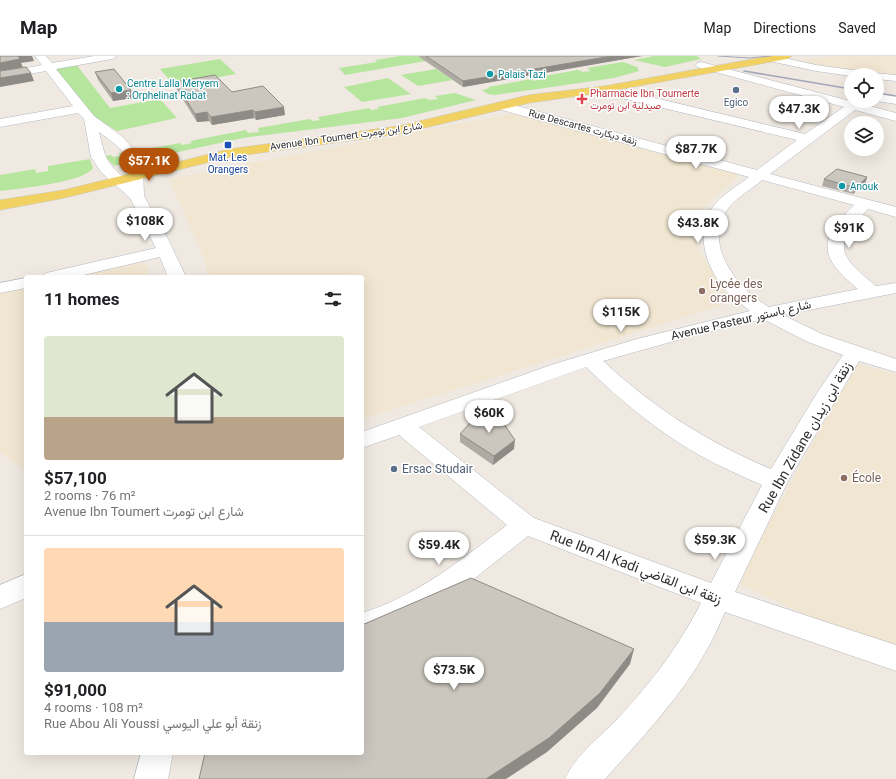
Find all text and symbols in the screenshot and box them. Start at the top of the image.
text: Map [20,16,58,39]
text: Map [704,20,731,36]
text: Directions [753,20,816,36]
text: Saved [838,20,876,36]
map controls [844,68,884,156]
button: locate [844,68,884,108]
marker: Palais Tazi [485,69,495,79]
place label: Palais Tazi [498,69,546,80]
place label: Centre Lalla Meryem : Orphelinat Rabat [127,78,219,101]
marker: Centre Lalla Meryem : Orphelinat Rabat [114,84,124,94]
marker: Egico [731,85,741,95]
place label: Pharmacie Ibn Toumerte صيدلية ابن تومرت [590,88,699,112]
marker: Pharmacie Ibn Toumerte صيدلية ابن تومرت [577,94,587,104]
pin: $47.3K [766,96,832,130]
place label: Egico [724,97,749,108]
text: $47.3K [778,101,820,116]
street label: Rue Descartes زنقة ديكارت [527,107,639,148]
button: layers [844,116,884,156]
street label: Avenue Ibn Toumert شارع ابن تومرت [269,120,423,153]
pin: $87.7K [663,136,729,170]
marker: Mat. Les Orangers [223,140,233,150]
text: $87.7K [675,141,717,156]
pin: $57.1K [116,148,182,182]
place label: Mat. Les Orangers [208,152,248,175]
text: $57.1K [128,153,170,168]
marker: Anouk [837,181,847,191]
place label: Anouk [850,181,879,192]
pin: $108K [117,208,173,242]
pin: $43.8K [665,210,731,244]
text: $108K [126,213,164,228]
text: $43.8K [677,215,719,230]
pin: $91K [825,215,873,249]
text: $91K [834,220,864,235]
place label: Lycée des orangers [710,277,763,305]
marker: Lycée des orangers [697,286,707,296]
icon: filters [322,288,344,310]
text: 11 homes [44,289,120,309]
street label: Avenue Pasteur شارع باستور [670,297,813,345]
pin: $115K [593,299,649,333]
text: $115K [602,304,640,319]
street label: Rue Ibn Zidane زنقة ابن زيدان [755,358,856,516]
icon: home [158,362,230,434]
pin: $60K [465,400,513,434]
text: $60K [474,405,504,420]
place label: Ersac Studair [402,462,473,476]
marker: Ersac Studair [389,464,399,474]
text: $57,100 [44,468,107,488]
place label: École [852,470,881,485]
marker: École [839,473,849,483]
text: 2 rooms · 76 m² [44,488,136,503]
text: Avenue Ibn Toumert شارع ابن تومرت [44,504,244,519]
street label: Rue Ibn Al Kadi زنقة ابن القاضي [547,527,724,611]
pin: $59.3K [682,527,748,561]
pin: $59.4K [406,532,472,566]
text: $59.3K [694,532,736,547]
text: $59.4K [418,537,460,552]
icon: home [158,574,230,646]
pin: $73.5K [421,657,487,691]
text: $73.5K [433,662,475,677]
text: $91,000 [44,680,107,700]
text: 4 rooms · 108 m² [44,700,143,715]
text: Rue Abou Ali Youssi زنقة أبو علي اليوسي [44,716,262,731]

